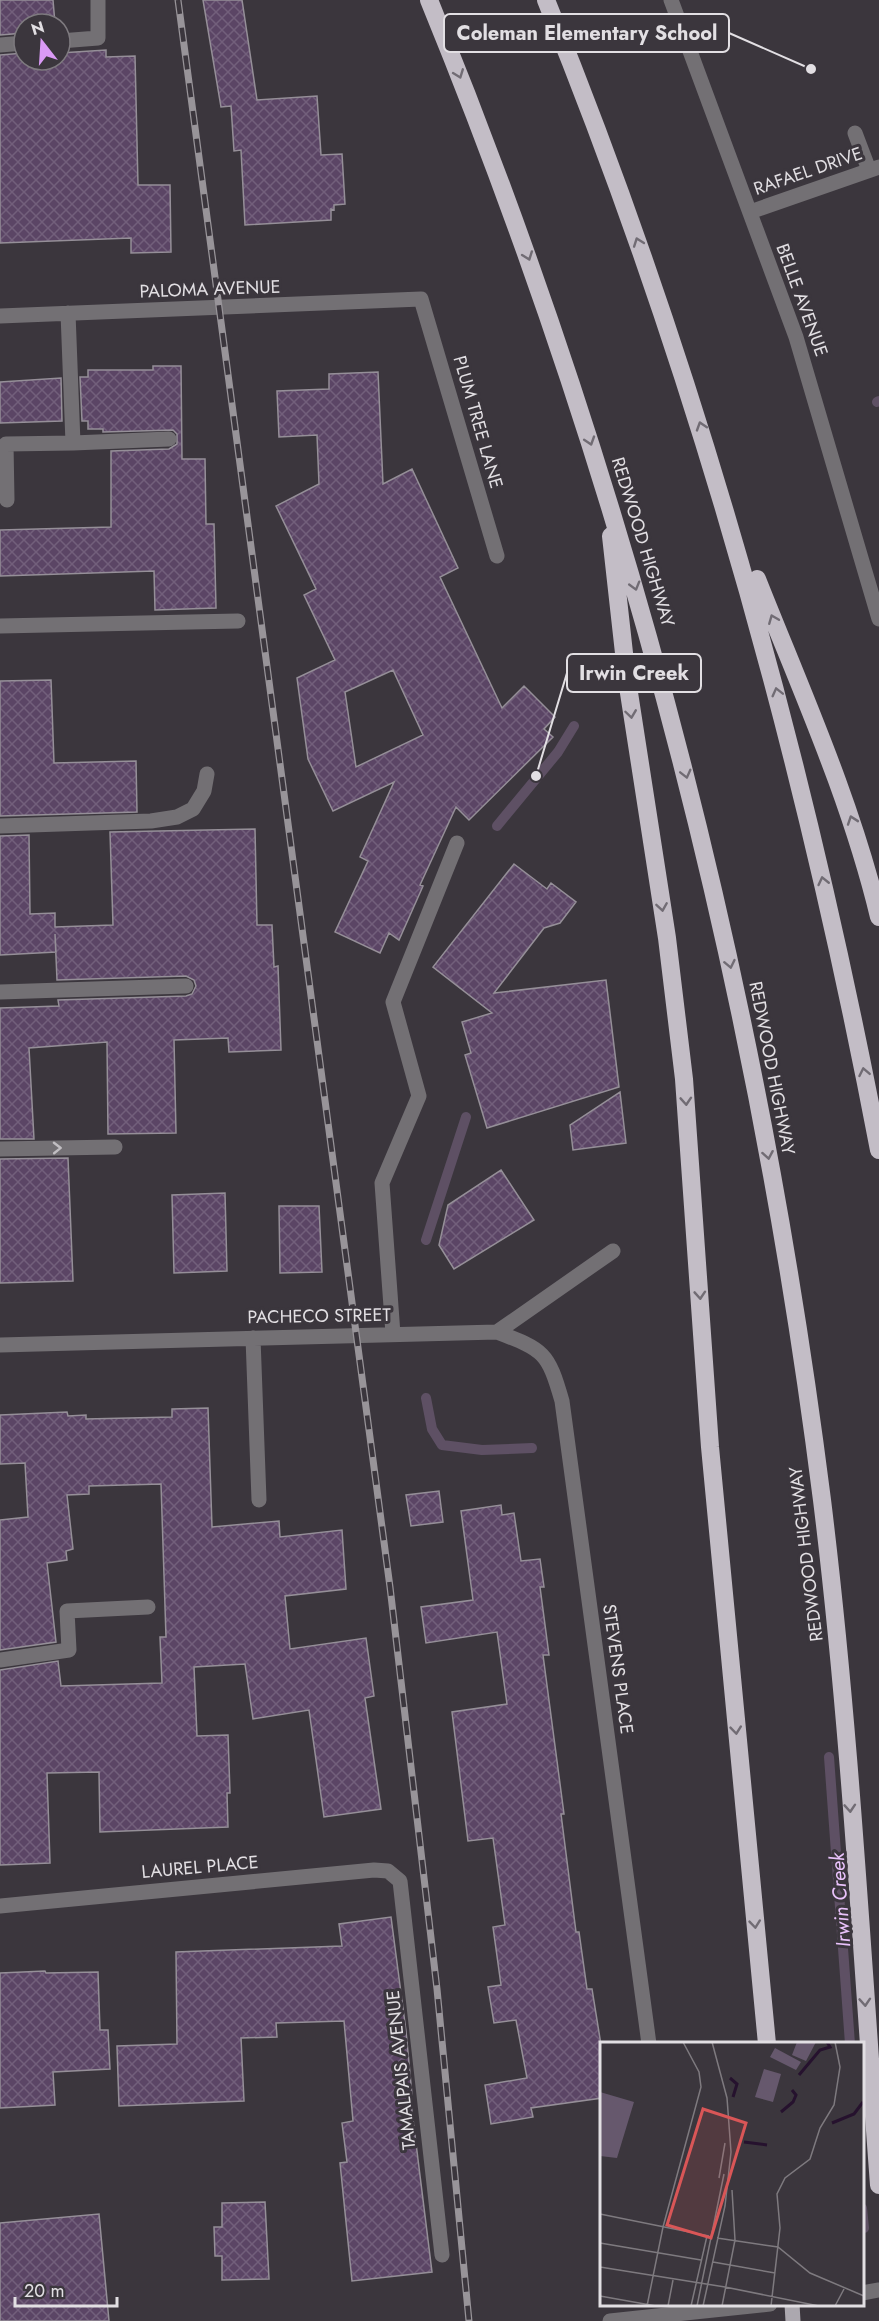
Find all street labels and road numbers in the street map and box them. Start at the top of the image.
street label: RAFAEL DRIVE [750,140,866,202]
street label: BELLE AVENUE [770,240,834,360]
street label: PALOMA AVENUE [139,274,281,304]
street label: PLUM TREE LANE [447,352,509,492]
street label: REDWOOD HIGHWAY [605,454,681,631]
street label: REDWOOD HIGHWAY [742,979,802,1158]
street label: PACHECO STREET [247,1302,392,1330]
street label: REDWOOD HIGHWAY [782,1464,830,1643]
street label: STEVENS PLACE [596,1602,640,1736]
street label: LAUREL PLACE [140,1849,260,1885]
street label: TAMALPAIS AVENUE [380,1989,422,2151]

